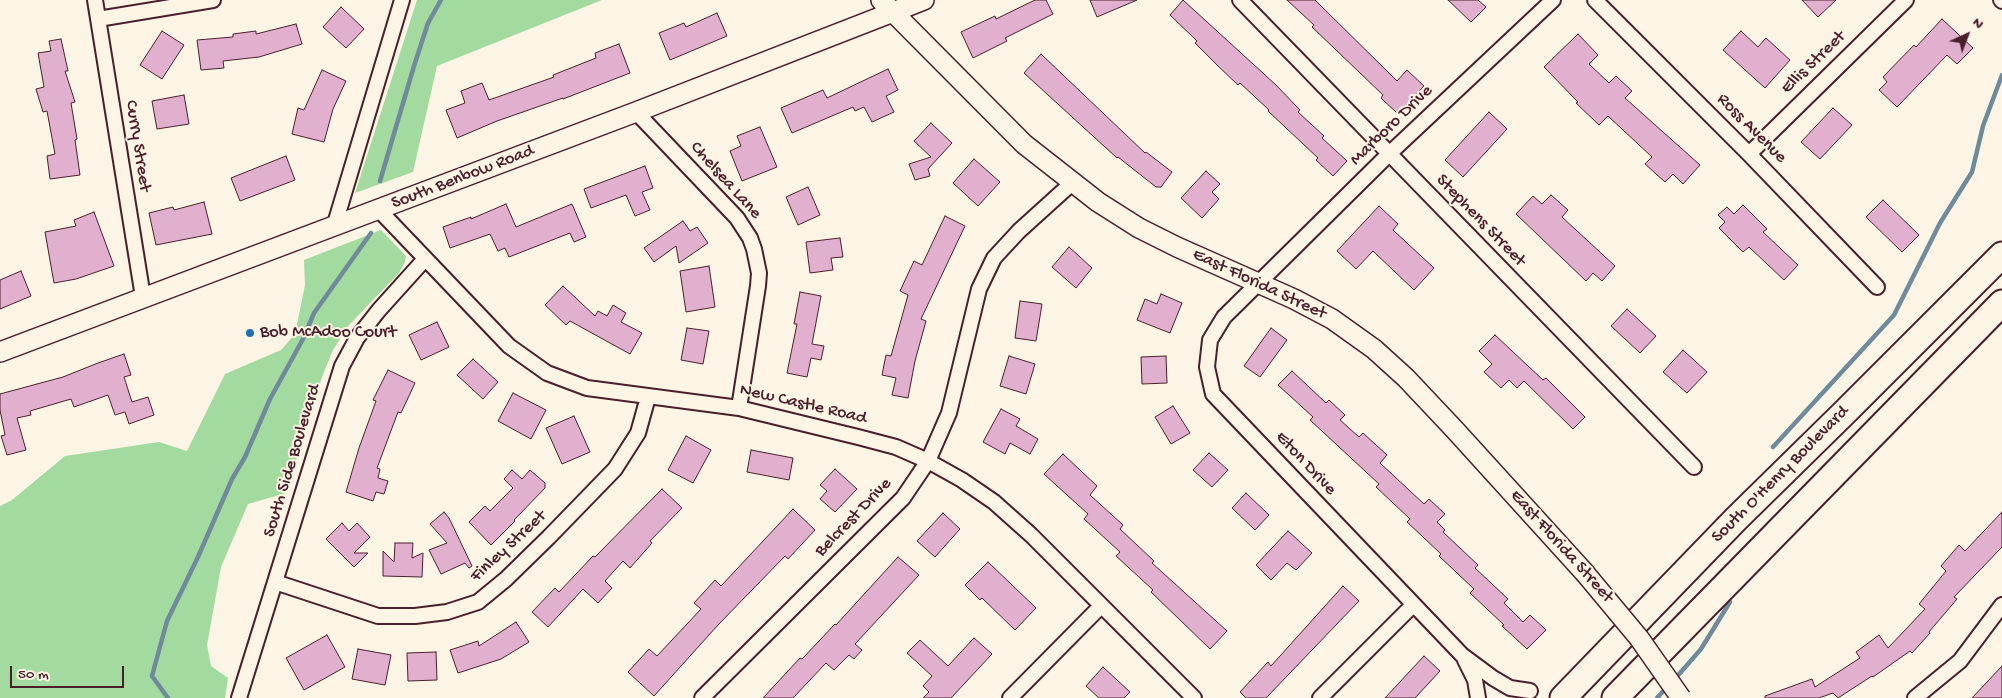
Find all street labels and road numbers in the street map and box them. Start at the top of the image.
street label: Ellis Street [1777,27,1851,99]
street label: Marboro Drive [1346,81,1438,171]
street label: Ross Avenue [1711,89,1791,169]
street label: Curry Street [119,99,155,193]
street label: Chelsea Lane [684,138,766,224]
street label: South Benbow Road [389,141,537,215]
street label: Stephens Street [1430,170,1530,272]
street label: East Florida Street [1189,245,1329,325]
street label: New Castle Road [737,380,869,430]
street label: South Side Boulevard [259,382,327,540]
street label: South O'Henry Boulevard [1708,402,1854,548]
street label: Eton Drive [1270,427,1340,501]
street label: Belcrest Drive [811,474,897,562]
street label: East Florida Street [1504,486,1618,608]
street label: Finley Street [467,506,551,588]

